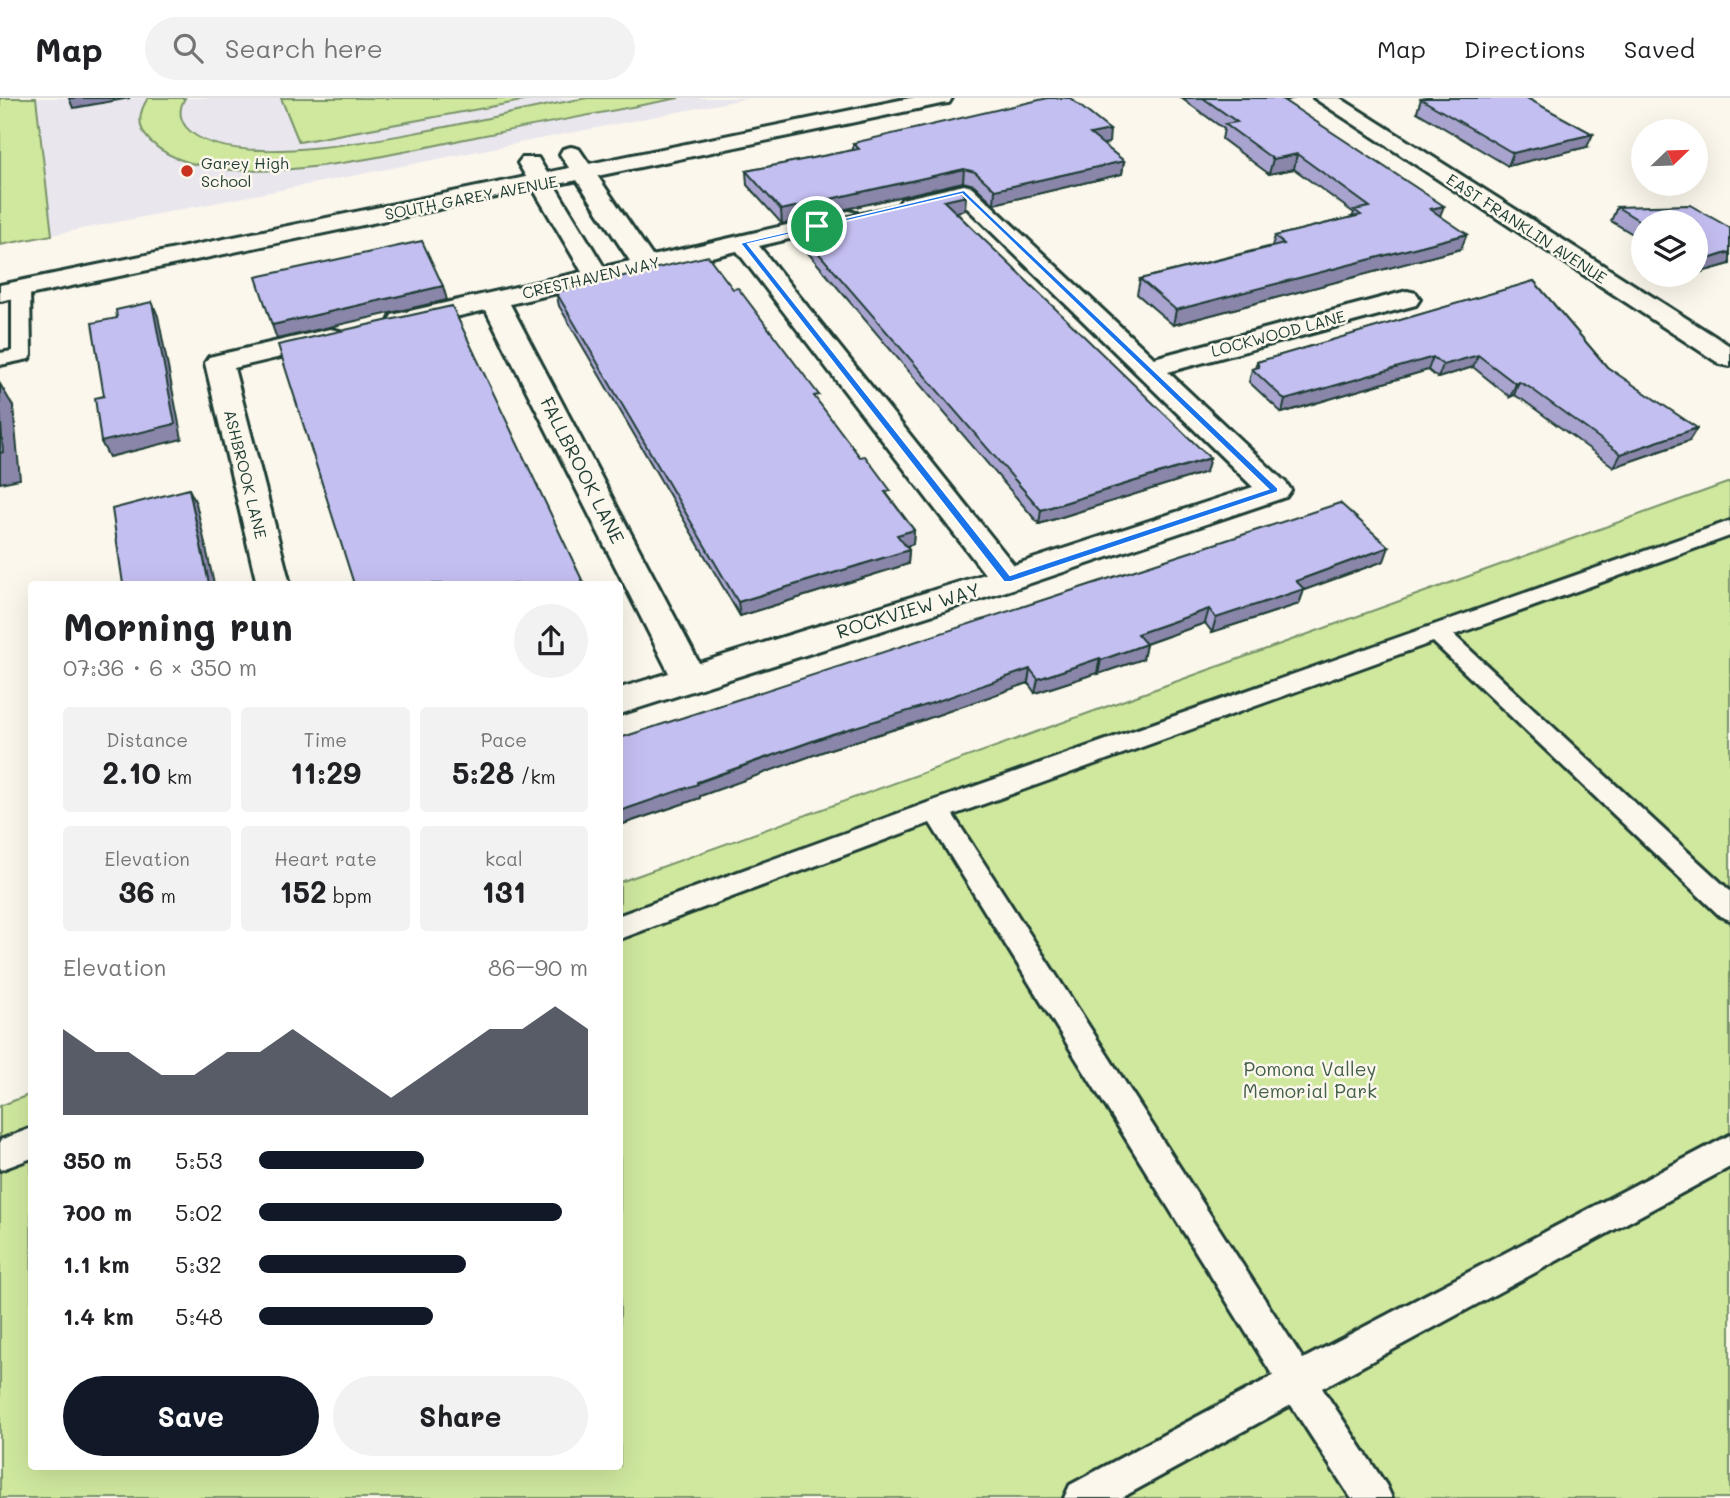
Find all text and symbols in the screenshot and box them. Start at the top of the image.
search box [145,17,635,80]
text: Map [35,27,103,70]
icon: search [169,29,207,67]
text: Search here [225,31,383,65]
text: Map [1377,33,1426,64]
text: Directions [1464,33,1586,64]
text: Saved [1624,33,1695,64]
north arrow [1631,119,1708,196]
map controls [1631,119,1708,287]
place label: Garey High School [201,152,289,191]
marker: Garey High School [179,163,195,179]
street label: EAST FRANKLIN AVENUE [1443,168,1611,288]
street label: SOUTH GAREY AVENUE [383,170,559,224]
pin [787,196,847,256]
icon: arrive [798,207,836,245]
button: layers [1631,210,1708,287]
street label: CRESTHAVEN WAY [520,251,662,303]
street label: LOCKWOOD LANE [1209,305,1347,361]
street label: FALLBROOK LANE [535,392,631,548]
street label: ASHBROOK LANE [220,407,272,541]
street label: ROCKVIEW WAY [833,576,983,644]
text: Morning run [63,601,293,651]
button: share [514,604,588,678]
text: 07:36 · 6 × 350 m [63,652,257,682]
text: Distance [106,727,188,752]
text: Time [304,727,347,752]
text: Pace [481,727,527,752]
text: 2.10 [102,752,161,792]
text: 11:29 [290,752,361,792]
text: 5:28 [452,752,514,792]
text: km [161,764,192,789]
text: /km [514,764,556,789]
text: Elevation [105,846,190,871]
text: Heart rate [274,846,377,871]
text: kcal [485,846,523,871]
text: 36 [118,871,155,911]
text: 152 [279,871,327,911]
text: 131 [482,871,526,911]
text: m [155,883,176,908]
text: bpm [327,883,372,908]
text: Elevation [63,952,166,982]
text: 86–90 m [488,952,588,982]
park label: Pomona Valley Memorial Park [1243,1056,1377,1103]
text: 350 m [63,1145,132,1175]
text: 5:53 [175,1145,222,1175]
text: 700 m [63,1197,132,1227]
text: 5:02 [175,1197,223,1227]
text: 1.1 km [63,1249,129,1279]
text: 5:32 [175,1249,222,1279]
text: 1.4 km [63,1301,134,1331]
text: 5:48 [175,1301,223,1331]
button: Save [63,1376,319,1456]
button: Share [333,1376,588,1456]

